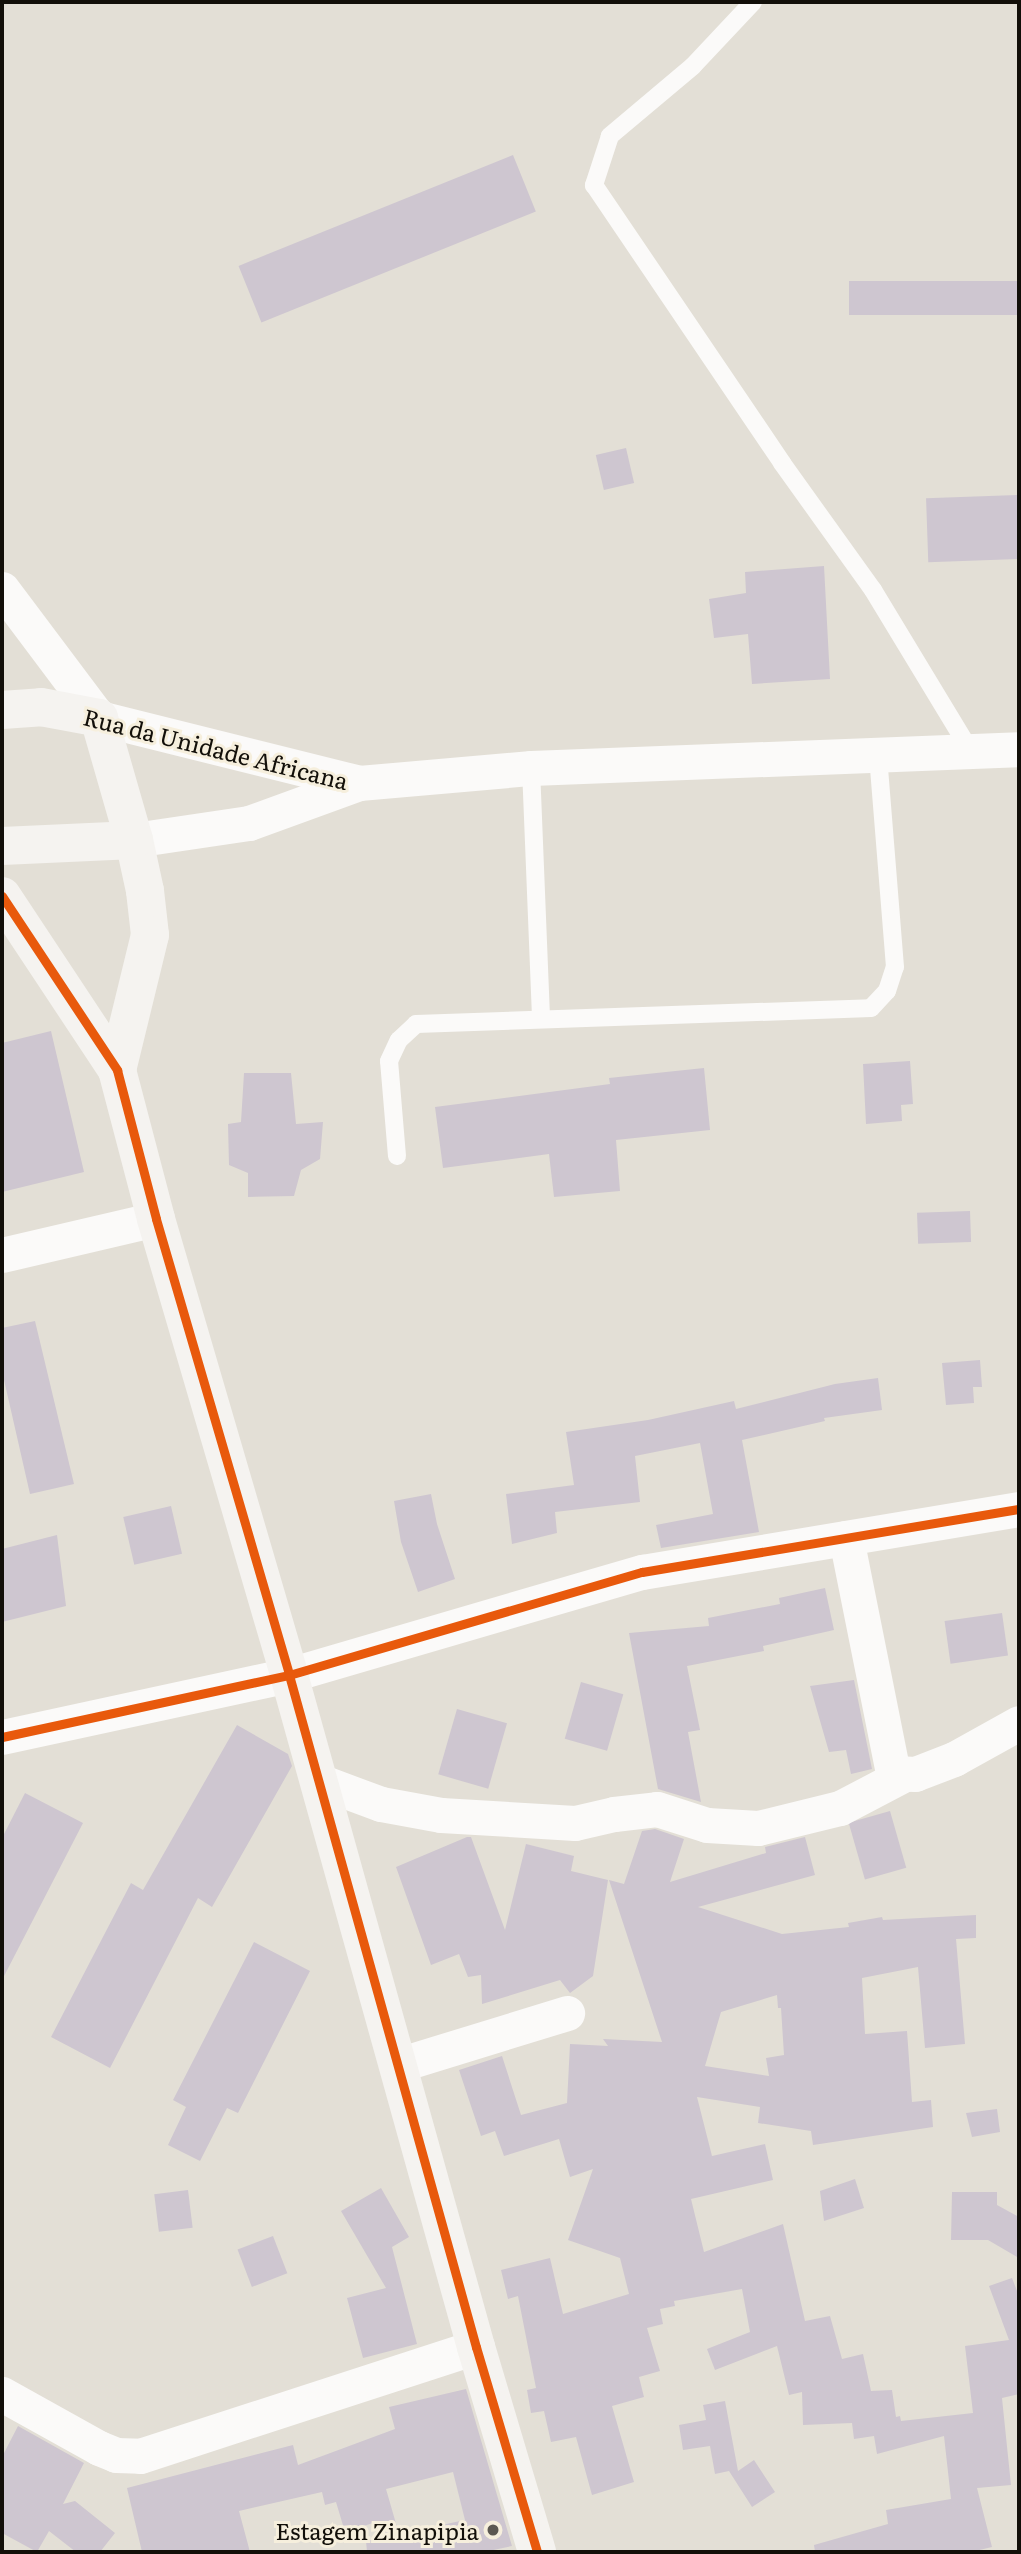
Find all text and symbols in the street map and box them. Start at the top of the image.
street label: Rua da Unidade Africana [81,702,351,794]
place label: Estagem Zinapipia [275,2516,479,2544]
marker: Estagem Zinapipia [485,2522,501,2538]

